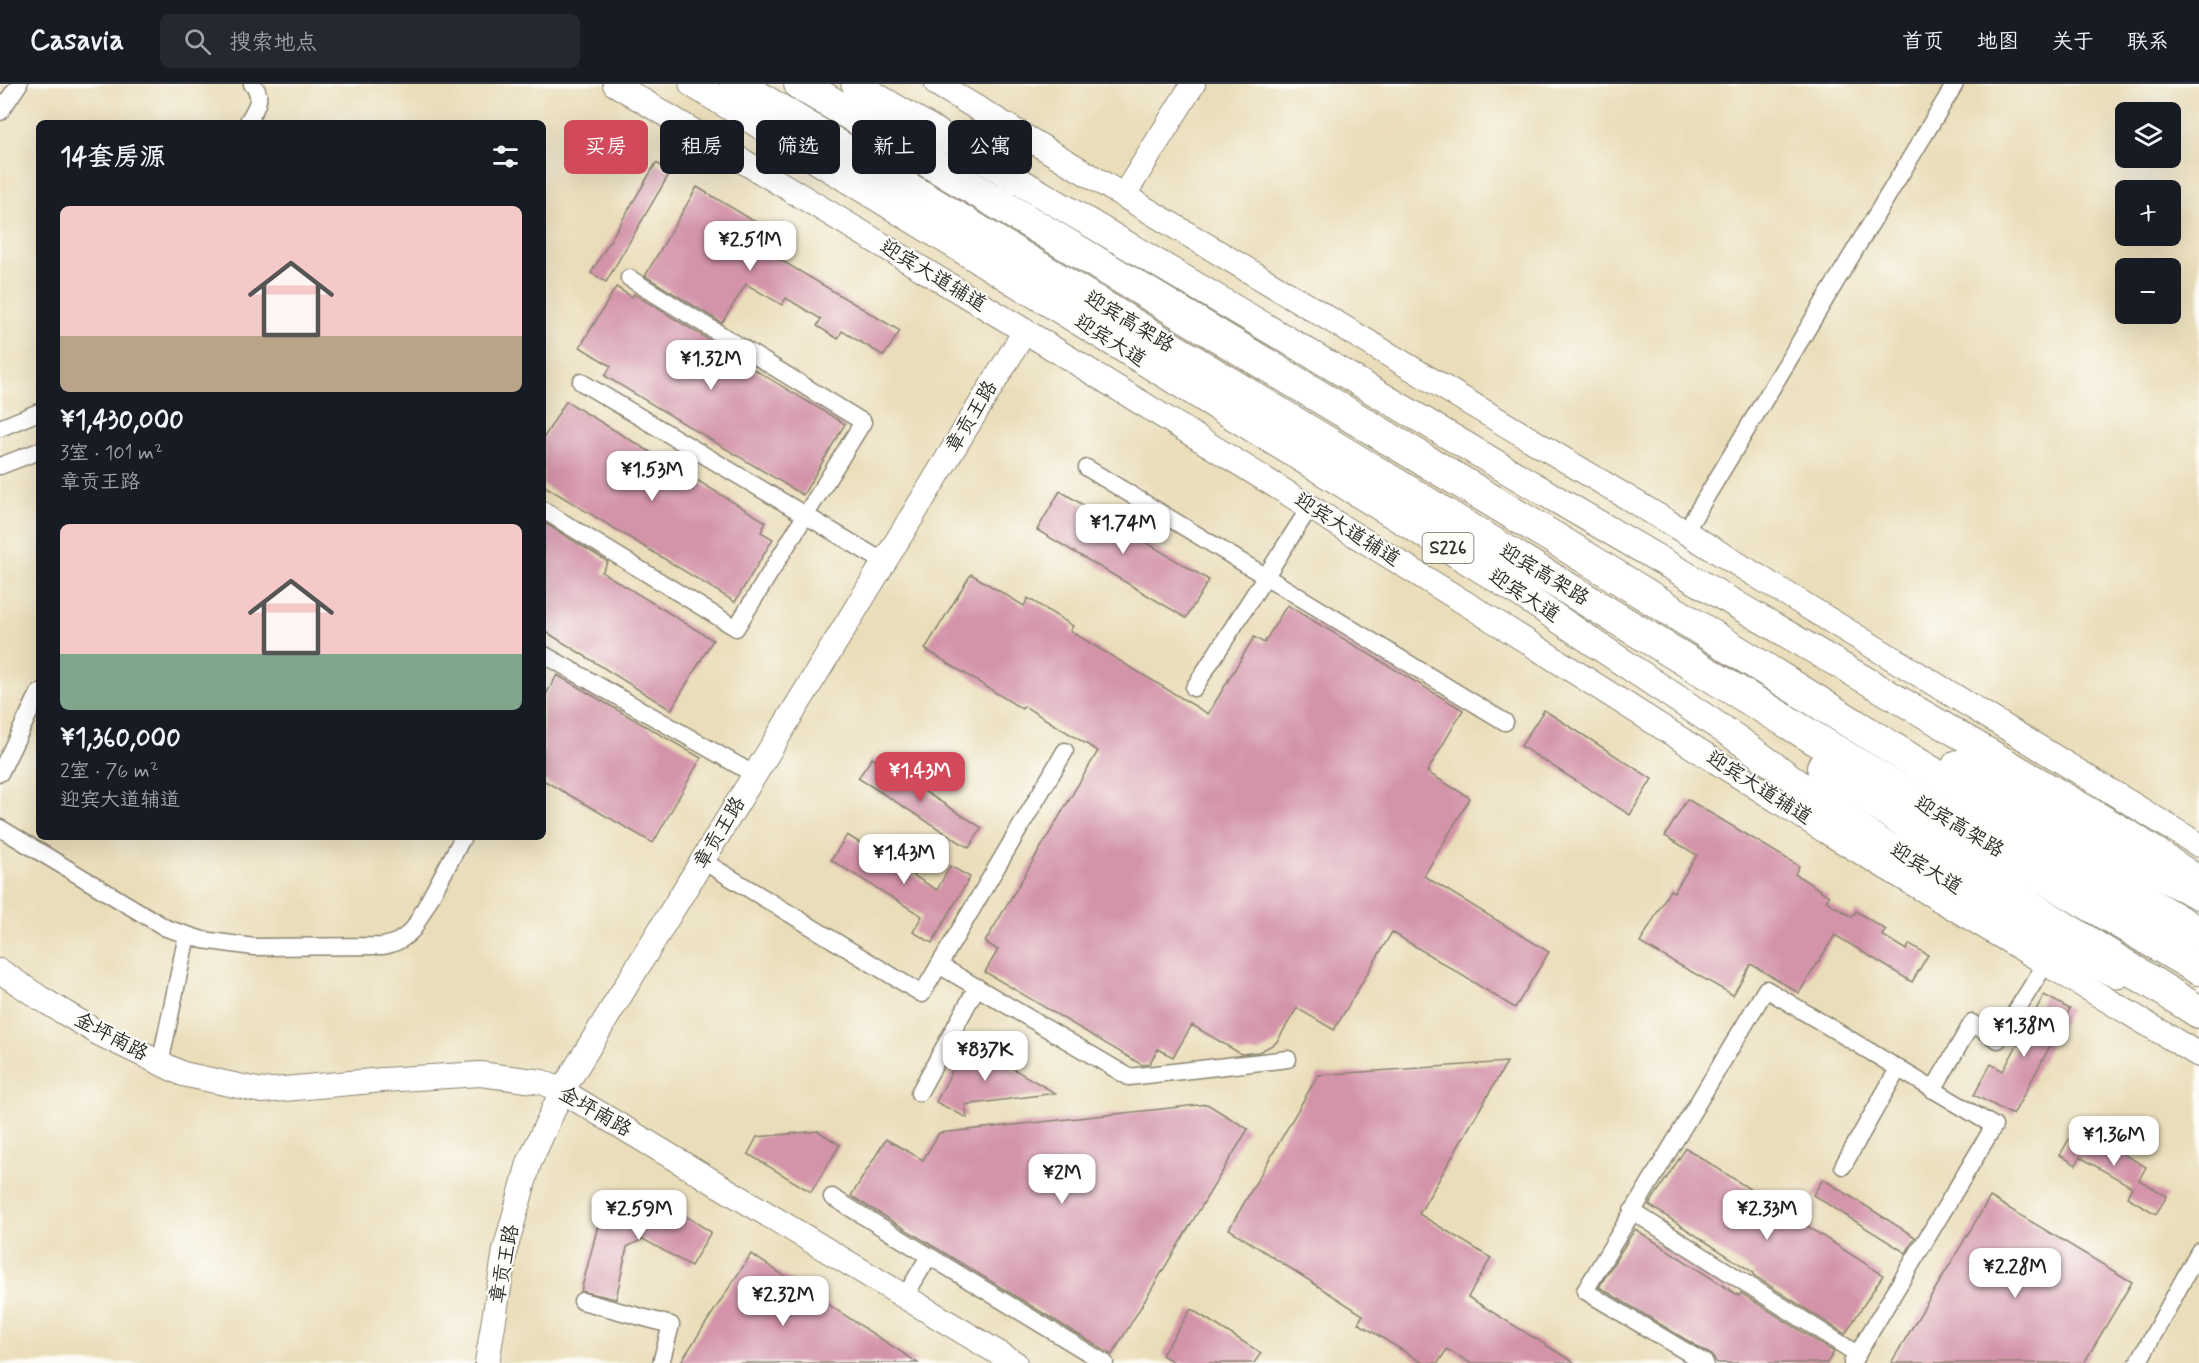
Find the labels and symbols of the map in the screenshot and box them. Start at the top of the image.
pin: ¥2.51M [701,221,799,272]
street label: 迎宾大道辅道 [875,234,991,318]
street label: 迎宾高架路 [1079,285,1180,360]
street label: 迎宾大道 [1069,308,1151,374]
pin: ¥1.32M [662,340,760,391]
street label: 章贡王路 [940,375,1005,458]
pin: ¥1.53M [603,451,701,502]
street label: 迎宾大道辅道 [1289,487,1405,573]
pin: ¥1.74M [1074,504,1172,555]
road number: S226 [1422,533,1474,563]
street label: 迎宾高架路 [1494,538,1595,613]
street label: 迎宾大道 [1483,563,1565,629]
street label: 迎宾大道辅道 [1701,745,1817,831]
pin: ¥1.43M [871,752,969,803]
street label: 迎宾高架路 [1909,790,2010,865]
street label: 章贡王路 [688,791,753,874]
pin: ¥1.43M [855,834,953,885]
street label: 迎宾大道 [1885,837,1967,901]
street label: 金坪南路 [69,1006,154,1068]
pin: ¥1.38M [1975,1007,2073,1058]
pin: ¥837K [943,1031,1027,1082]
street label: 金坪南路 [554,1080,637,1144]
pin: ¥1.36M [2065,1116,2163,1167]
pin: ¥2M [1033,1154,1091,1205]
pin: ¥2.59M [590,1190,688,1241]
pin: ¥2.33M [1718,1190,1816,1241]
street label: 章贡王路 [484,1221,526,1306]
pin: ¥2.28M [1966,1248,2064,1299]
pin: ¥2.32M [734,1276,832,1327]

